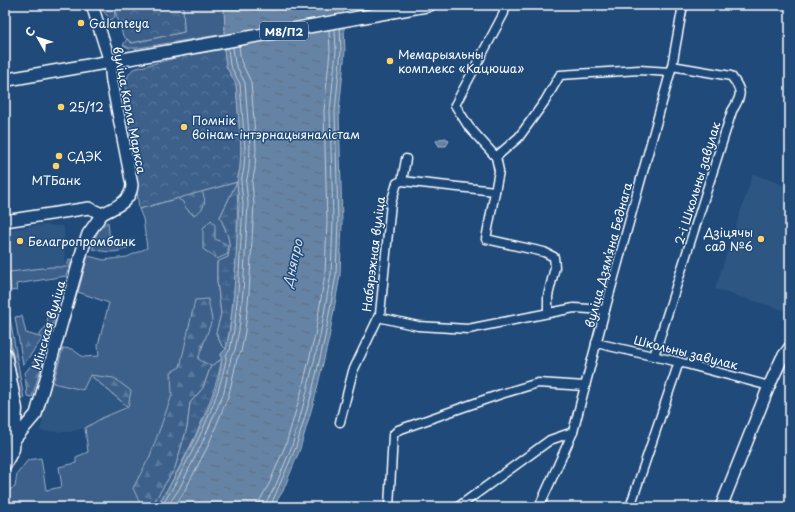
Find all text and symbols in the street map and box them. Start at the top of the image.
place label: Galanteya [89,14,150,32]
north arrow [18,18,58,58]
marker: Galanteya [76,18,86,28]
road number: М8/П2 [260,22,308,40]
text: С [21,23,39,40]
street label: вуліца Карла Маркса [109,45,151,176]
place label: Мемарыяльны комплекс «Кацюша» [398,45,524,77]
marker: Мемарыяльны комплекс «Кацюша» [385,56,395,66]
place label: 25/12 [69,98,104,116]
marker: 25/12 [56,102,66,112]
place label: Помнік воінам-інтэрнацыяналістам [192,111,360,143]
street label: 2-і Школьны завулак [670,118,725,247]
marker: Помнік воінам-інтэрнацыяналістам [179,122,189,132]
place label: СДЭК [67,147,102,165]
marker: СДЭК [54,151,64,161]
marker: МТБанк [51,161,61,171]
place label: МТБанк [31,171,81,189]
street label: вуліца Дзямʼяна Беднага [580,180,636,330]
street label: Набярэжная вуліца [357,195,389,313]
place label: Дзіцячы сад №6 [703,223,753,255]
place label: Белагропромбанк [28,232,136,250]
marker: Дзіцячы сад №6 [756,234,766,244]
marker: Белагропромбанк [15,236,25,246]
water label: Дняпро [277,237,307,290]
street label: Мінская вуліца [27,277,70,372]
street label: Школьны завулак [632,330,741,374]

